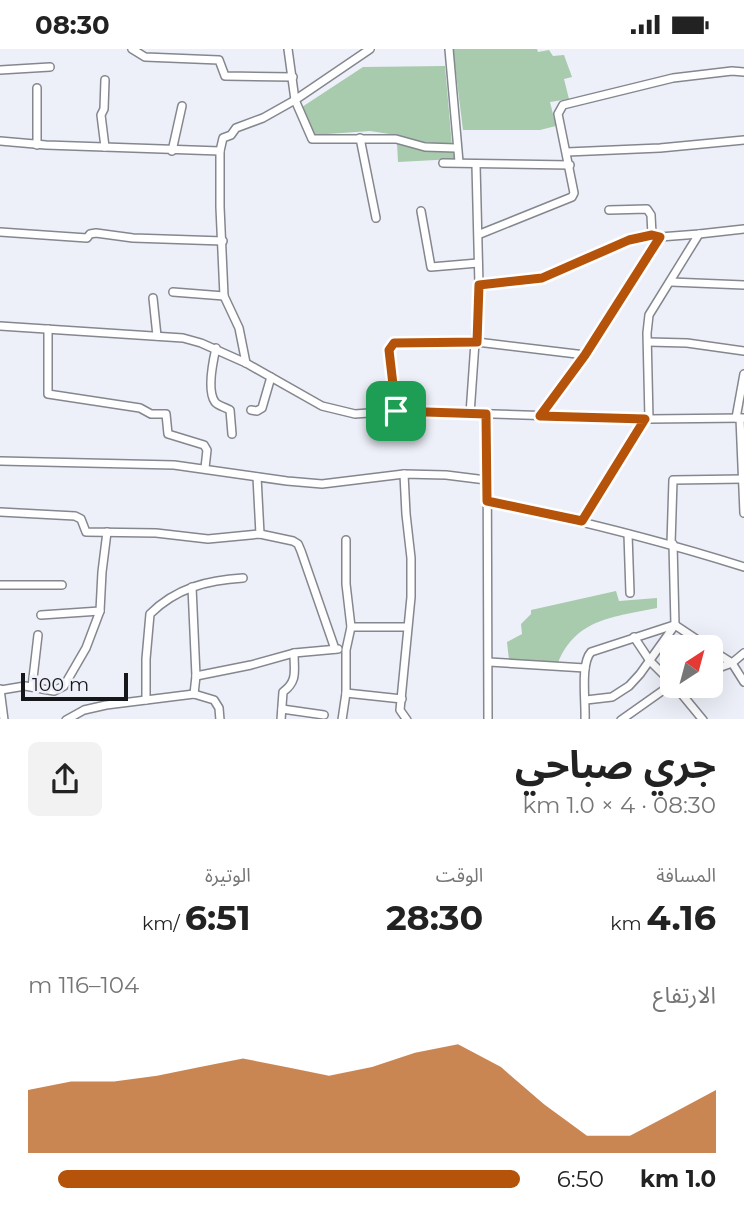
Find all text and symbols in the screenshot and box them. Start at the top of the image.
text: 08:30 [35,9,110,41]
pin [366,381,426,441]
icon: arrive [377,392,415,430]
north arrow [660,635,723,698]
map controls [660,635,723,698]
scale bar [21,671,128,702]
text: 100 m [32,673,89,696]
text: جري صباحي [515,741,716,788]
button: share [28,742,102,816]
text: 08:30 · 4 × 1.0 km [523,791,716,819]
text: الوتيرة [205,864,251,887]
text: الوقت [436,864,483,887]
text: المسافة [656,864,716,887]
text: 6:51 [185,896,251,939]
text: 28:30 [386,896,483,939]
text: 4.16 [647,896,716,939]
text: /km [142,912,185,935]
text: km [610,912,647,935]
text: 104–116 m [28,971,139,999]
text: الارتفاع [653,981,716,1009]
text: 6:50 [557,1165,604,1193]
text: 1.0 km [640,1165,716,1193]

